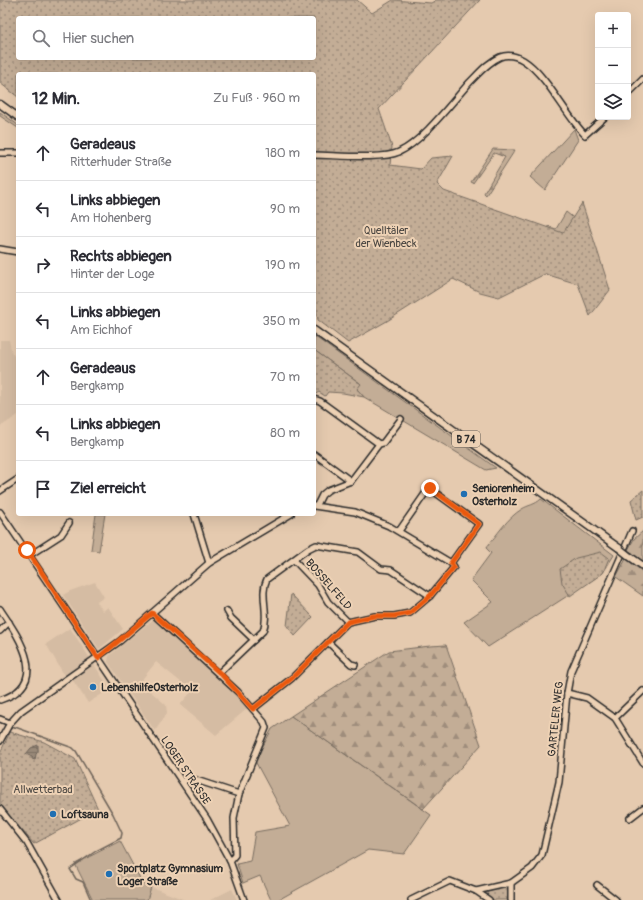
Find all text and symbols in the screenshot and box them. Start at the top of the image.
map controls [595,12,631,120]
button: + [595,12,631,48]
search box [16,16,316,60]
icon: search [30,27,52,49]
text: Hier suchen [62,29,134,48]
button: − [595,48,631,84]
button: layers [595,84,631,120]
text: 12 Min. [32,88,80,109]
text: Zu Fuß · 960 m [213,90,300,106]
text: Geradeaus [70,135,136,154]
icon: ahead [32,142,54,164]
text: 180 m [265,145,300,161]
text: Ritterhuder Straße [70,154,171,170]
text: Links abbiegen [70,191,161,210]
icon: left [32,198,54,220]
text: 90 m [270,201,300,217]
text: Am Hohenberg [70,210,151,226]
park label: Quelltäler der Wienbeck [355,224,417,250]
text: Rechts abbiegen [70,247,172,266]
icon: right [32,254,54,276]
text: 190 m [265,257,300,273]
text: Hinter der Loge [70,266,154,282]
text: Links abbiegen [70,303,161,322]
icon: left [32,310,54,332]
text: 350 m [262,313,300,329]
text: Am Eichhof [70,322,133,338]
text: Geradeaus [70,359,136,378]
icon: ahead [32,366,54,388]
text: 70 m [270,369,300,385]
text: Bergkamp [70,378,124,394]
text: Links abbiegen [70,415,161,434]
icon: left [32,422,54,444]
text: 80 m [270,425,300,441]
road number: B 74 [452,431,480,447]
text: Bergkamp [70,434,124,450]
icon: arrive [32,478,54,500]
text: Ziel erreicht [70,479,146,498]
route end [421,479,439,497]
place label: Seniorenheim Osterholz [472,482,535,508]
marker: Seniorenheim Osterholz [459,489,469,499]
route start [18,541,36,559]
street label: BOSSELFELD [303,556,354,613]
place label: LebenshilfeOsterholz [101,681,199,694]
street label: GARTELER WEG [545,681,566,757]
marker: LebenshilfeOsterholz [88,682,98,692]
street label: LOGER STRASSE [158,734,213,807]
park label: Allwetterbad [13,783,73,796]
place label: Loftsauna [61,808,109,821]
marker: Loftsauna [48,809,58,819]
place label: Sportplatz Gymnasium Loger Straße [117,862,223,888]
marker: Sportplatz Gymnasium Loger Straße [104,869,114,879]

